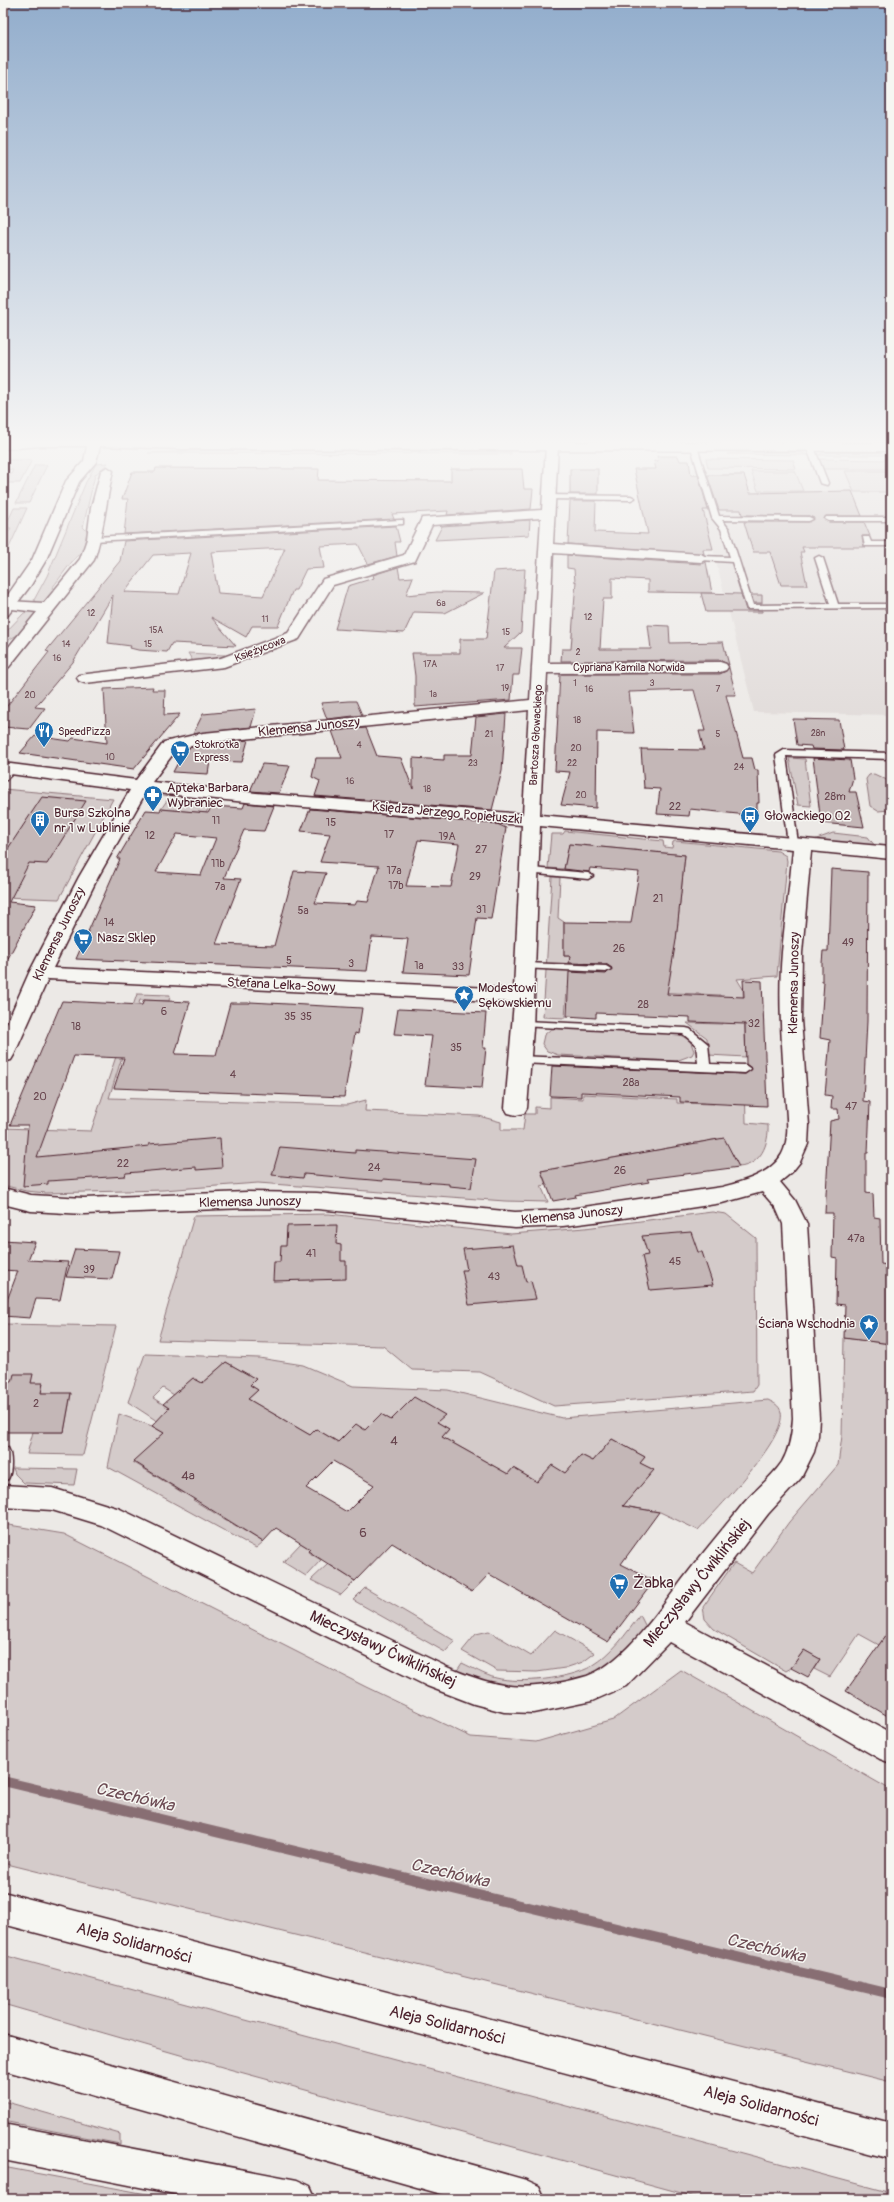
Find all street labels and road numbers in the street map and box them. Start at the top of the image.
street label: Księżycowa [233,633,287,665]
street label: Cypriana Kamila Norwida [573,661,685,674]
street label: Bartosza Głowackiego [527,684,545,786]
street label: Klemensa Junoszy [257,714,361,740]
street label: Księdza Jerzego Popiełuszki [371,798,523,828]
street label: Klemensa Junoszy [29,884,89,983]
street label: Klemensa Junoszy [785,931,803,1034]
street label: Stefana Lelka-Sowy [226,974,336,996]
street label: Klemensa Junoszy [199,1193,302,1211]
street label: Klemensa Junoszy [520,1202,624,1228]
street label: Mieczysławy Ćwiklińskiej [639,1515,755,1651]
street label: Mieczysławy Ćwiklińskiej [306,1606,460,1692]
street label: Aleja Solidarności [74,1918,194,1968]
street label: Aleja Solidarności [387,2001,507,2049]
street label: Aleja Solidarności [701,2081,821,2131]

